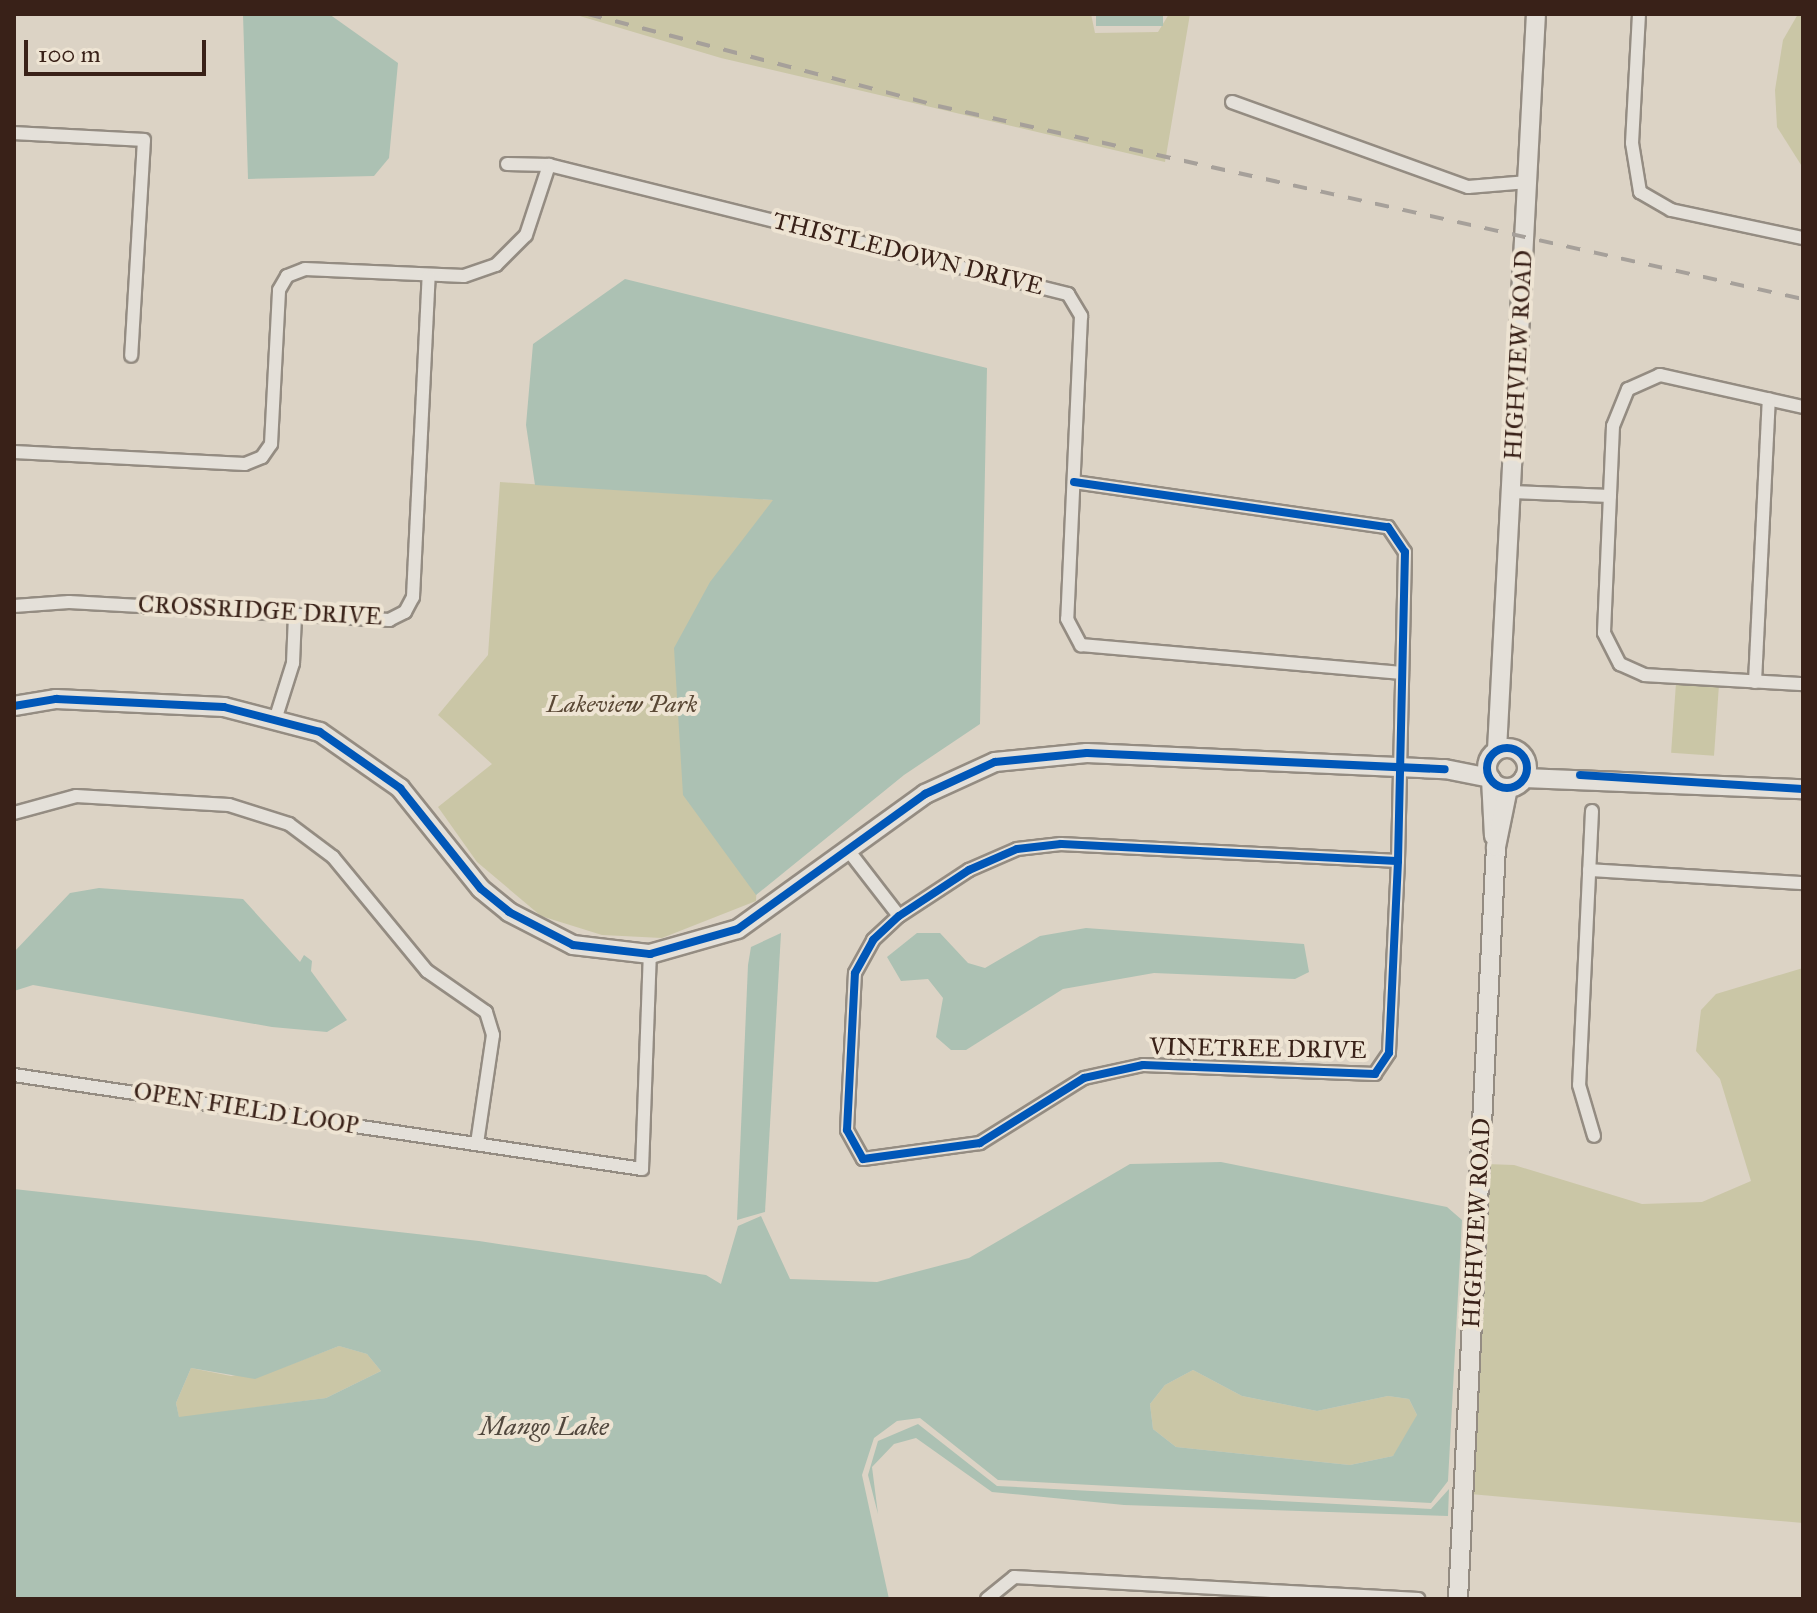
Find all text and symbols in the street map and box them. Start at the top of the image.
scale bar [28,24,210,74]
text: 100 m [38,39,101,69]
street label: THISTLEDOWN DRIVE [770,206,1046,302]
street label: HIGHVIEW ROAD [1499,249,1539,461]
street label: CROSSRIDGE DRIVE [137,590,383,632]
park label: Lakeview Park [547,691,697,719]
street label: VINETREE DRIVE [1149,1033,1367,1065]
street label: OPEN FIELD LOOP [131,1077,361,1141]
street label: HIGHVIEW ROAD [1457,1117,1497,1329]
water label: Mango Lake [479,1411,609,1443]

